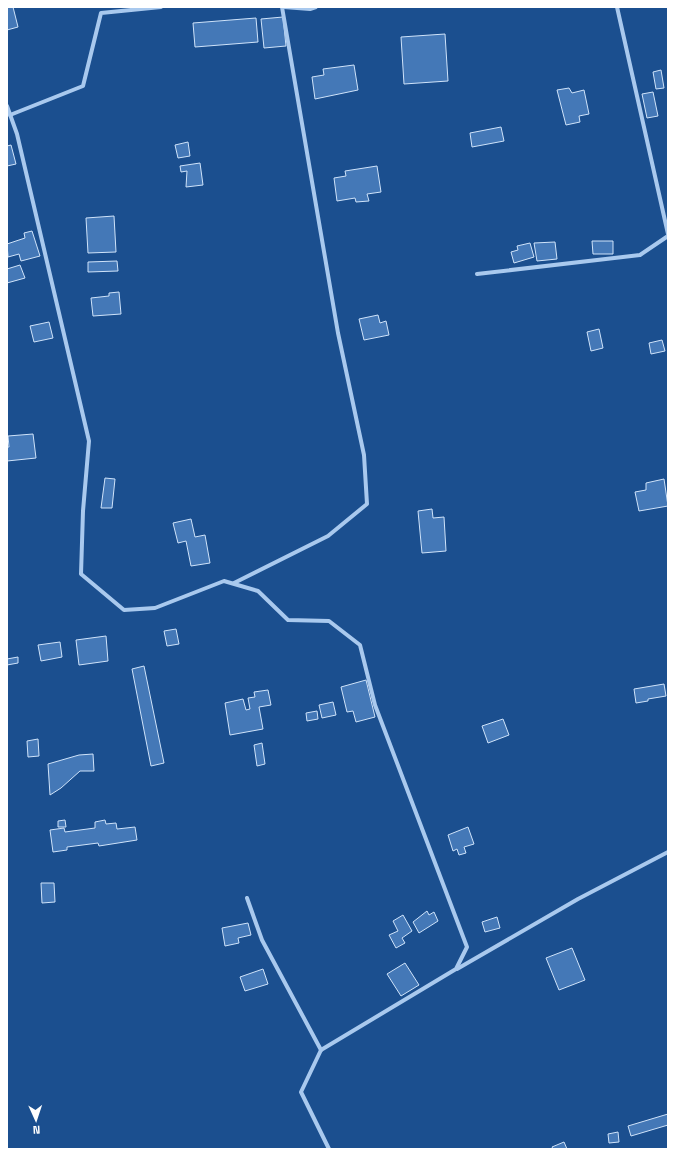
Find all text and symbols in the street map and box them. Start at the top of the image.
north arrow [16,1100,56,1140]
text: N [32,1123,41,1137]

